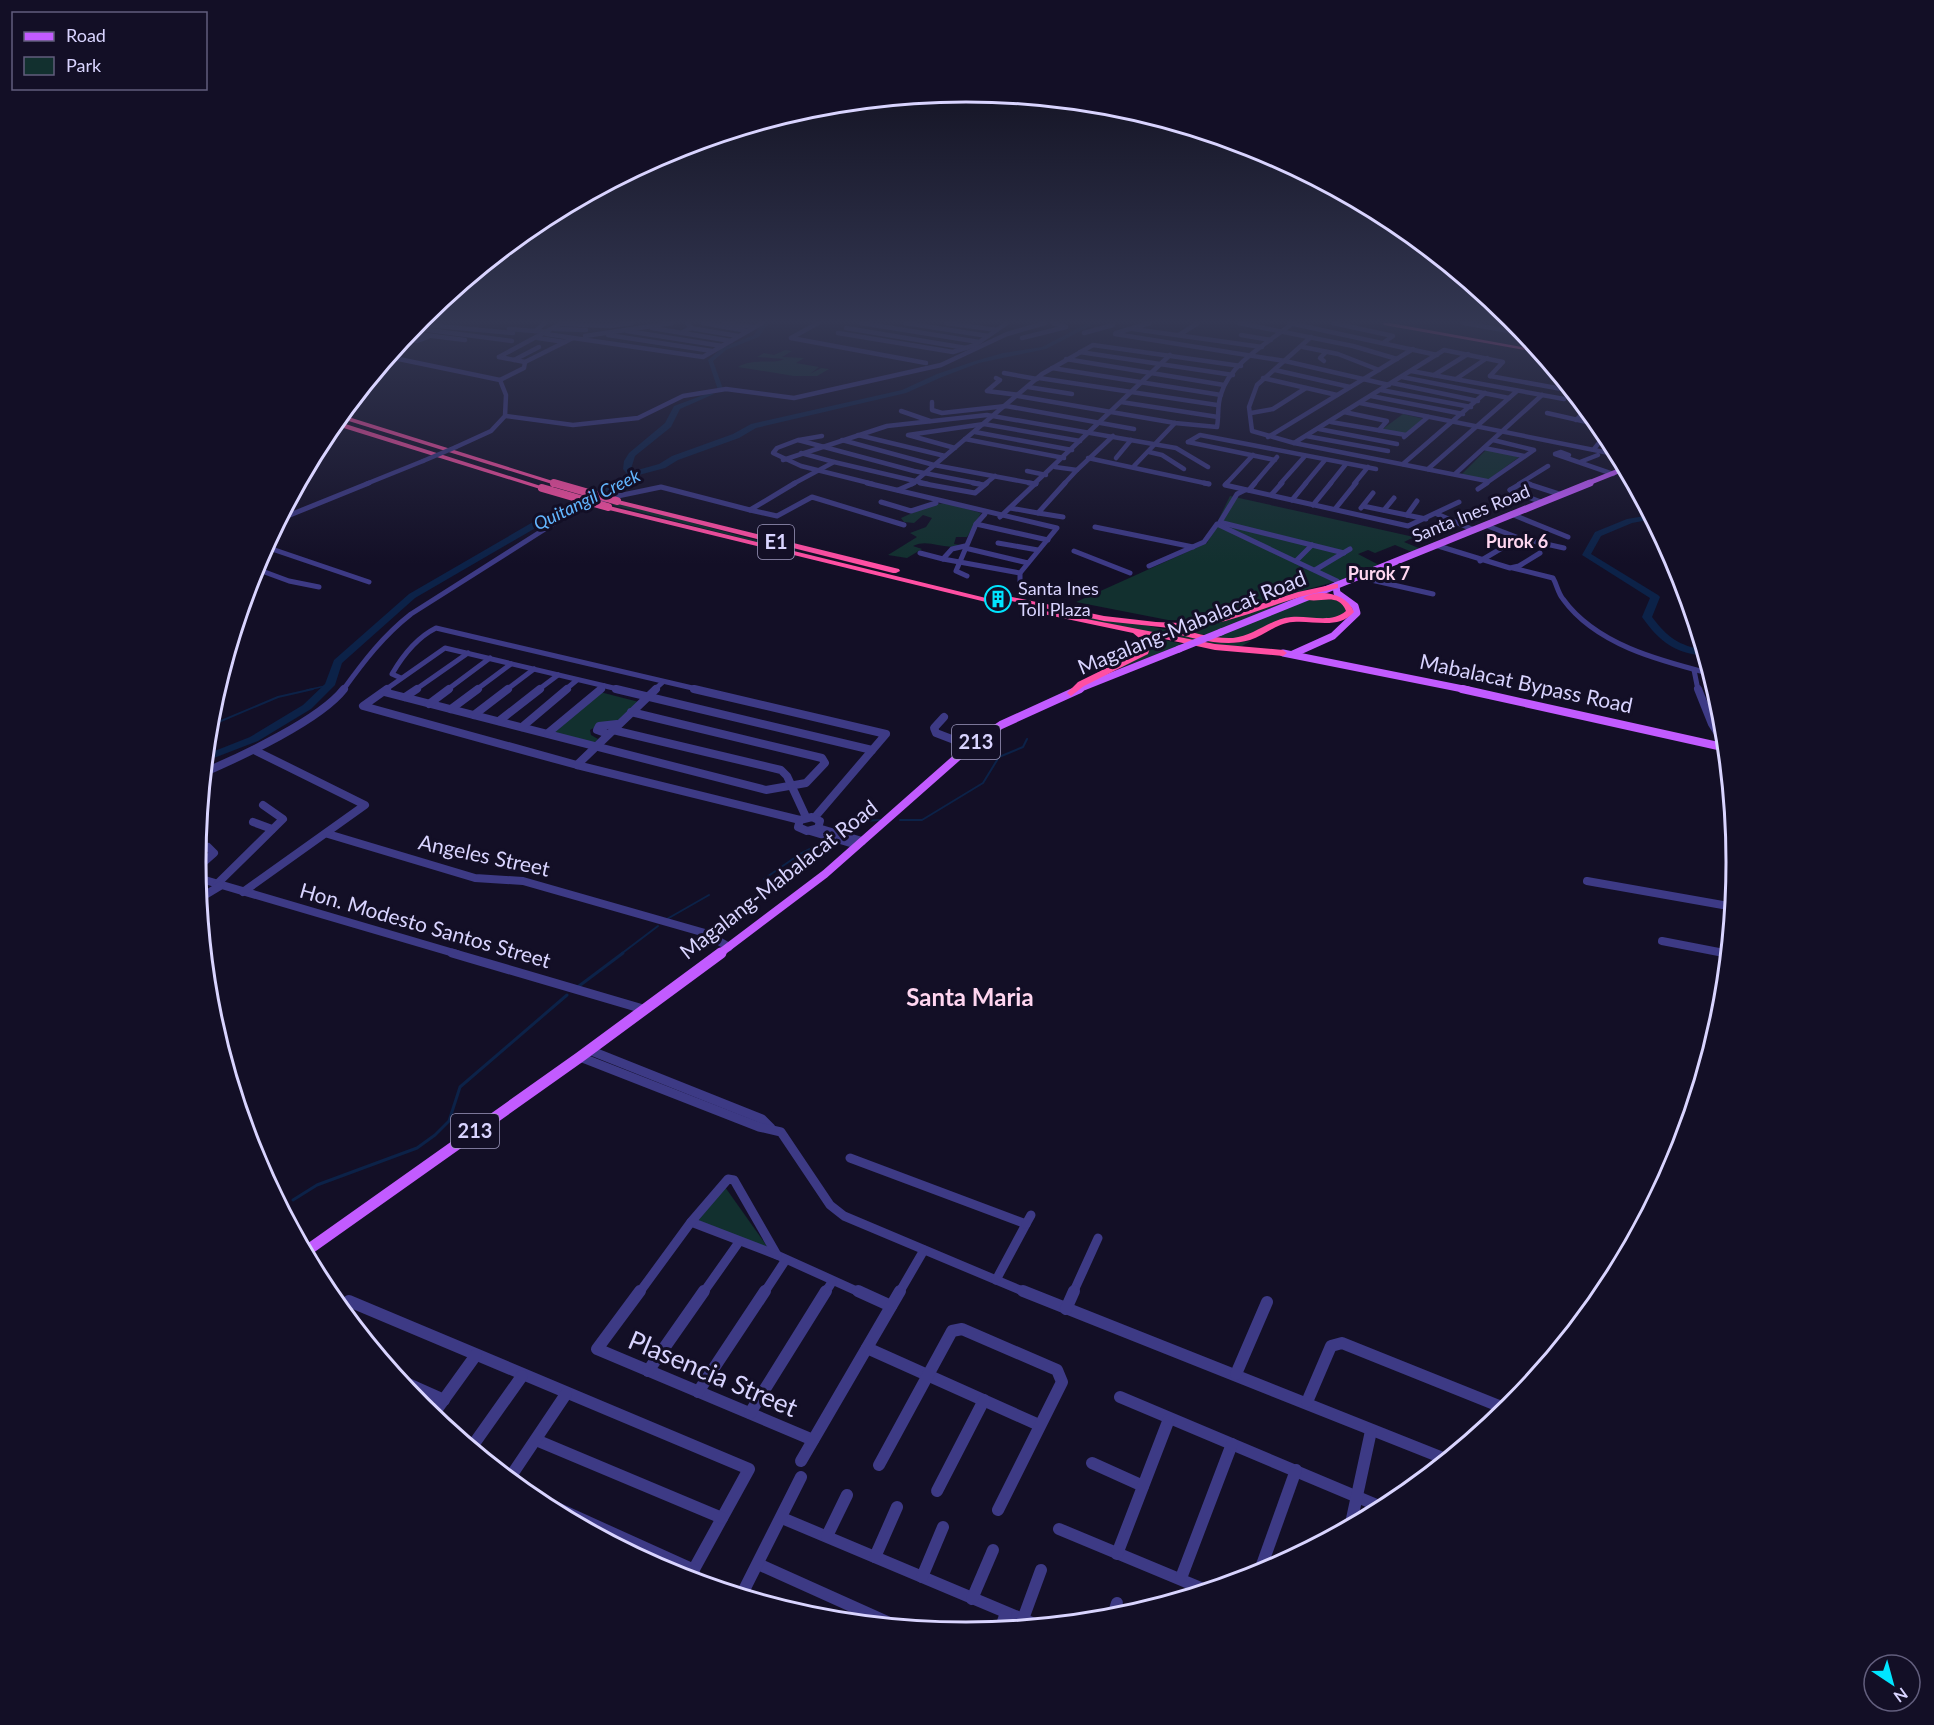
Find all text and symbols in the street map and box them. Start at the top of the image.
legend [12,12,207,90]
text: Road [66,24,106,46]
text: Park [66,54,102,76]
water label: Quitangil Creek [530,464,644,534]
street label: Santa Ines Road [1408,479,1533,547]
road number: E1 [758,525,794,559]
district label: Purok 6 [1486,530,1548,552]
district label: Purok 7 [1348,562,1410,584]
street label: Magalang-Mabalacat Road [1074,564,1309,679]
place label: Santa Ines Toll Plaza [1018,577,1099,620]
building icon: Santa Ines Toll Plaza [983,584,1013,614]
street label: Mabalacat Bypass Road [1418,648,1635,717]
road number: 213 [952,725,1000,759]
street label: Magalang-Mabalacat Road [674,794,882,964]
street label: Angeles Street [416,828,553,881]
street label: Hon. Modesto Santos Street [297,877,554,973]
district label: Santa Maria [906,982,1034,1011]
road number: 213 [451,1114,499,1148]
street label: Plasencia Street [624,1323,803,1423]
north arrow [1862,1653,1922,1713]
text: N [1891,1684,1912,1707]

